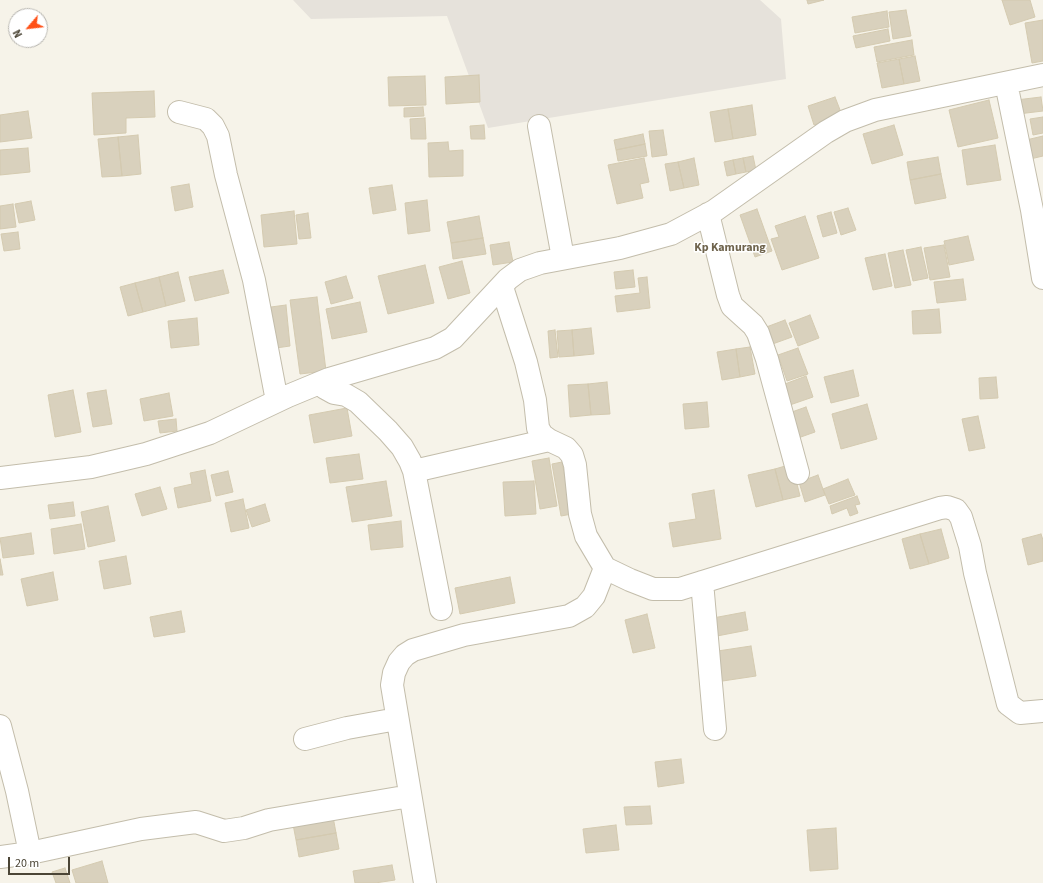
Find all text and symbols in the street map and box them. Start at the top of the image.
north arrow [8,8,48,48]
text: N [10,27,26,40]
district label: Kp Kamurang [694,241,766,255]
scale bar [10,849,72,875]
text: 20 m [15,855,39,872]

